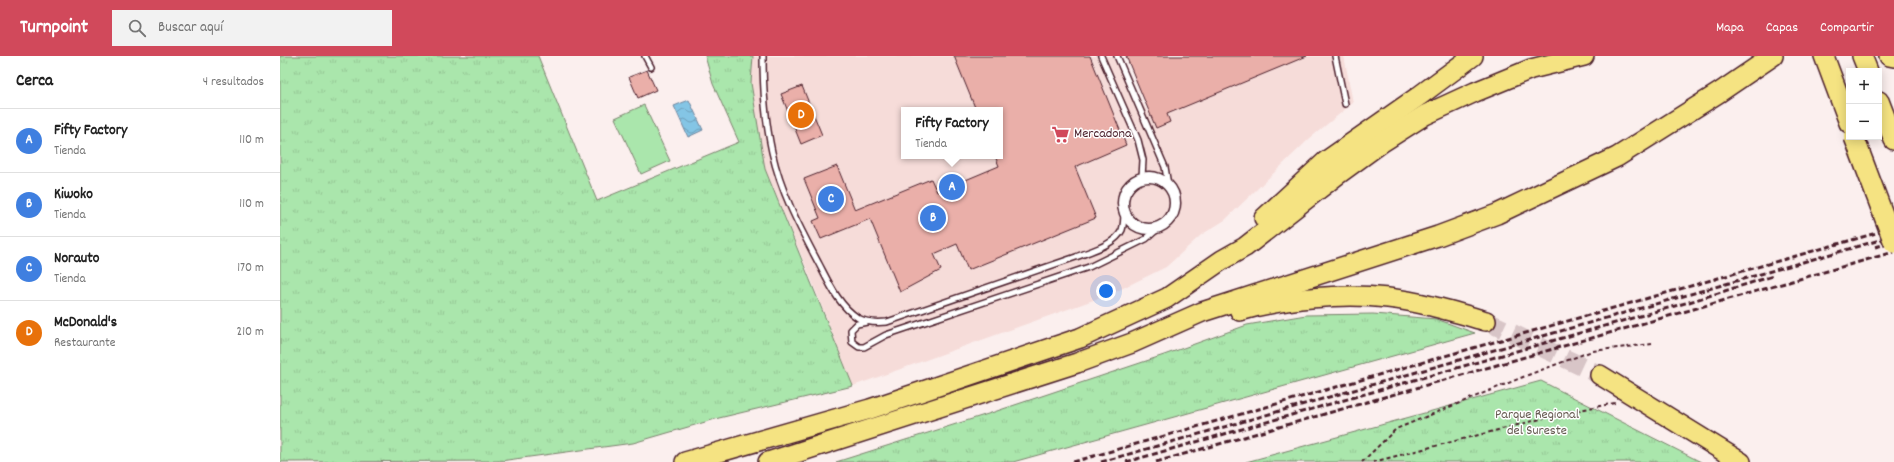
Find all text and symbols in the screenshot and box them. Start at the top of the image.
search box [112,10,392,46]
text: Turnpoint [20,15,88,42]
icon: search [126,17,148,39]
text: Buscar aquí [158,17,223,39]
text: Mapa [1716,18,1744,38]
text: Capas [1766,18,1798,38]
text: Compartir [1820,18,1874,38]
map controls [1846,68,1882,140]
button: + [1846,68,1882,104]
text: Cerca [16,70,53,94]
text: 4 resultados [203,73,264,92]
pin: D [788,100,814,130]
button: − [1846,104,1882,140]
popup [901,107,1003,159]
text: Fifty Factory [915,113,989,135]
text: Fifty Factory [54,120,127,142]
supermarket icon: Mercadona [1051,124,1071,144]
place label: Mercadona [1074,124,1132,144]
text: A [25,131,33,150]
text: 110 m [239,131,264,150]
text: Tienda [915,135,947,154]
text: Tienda [54,142,86,161]
pin: A [939,172,965,202]
text: Kiwoko [54,184,93,206]
pin: C [818,184,844,214]
text: B [26,195,32,214]
text: 110 m [239,195,264,214]
pin: B [920,203,946,233]
text: Tienda [54,206,86,225]
text: Norauto [54,248,99,270]
text: C [26,259,32,278]
text: 170 m [237,259,264,278]
text: Tienda [54,270,86,289]
your location [1096,281,1116,301]
text: McDonald's [54,312,117,334]
text: D [26,323,32,342]
text: 210 m [236,323,264,342]
text: Restaurante [54,334,115,353]
park label: Parque Regional del Sureste [1495,405,1580,441]

